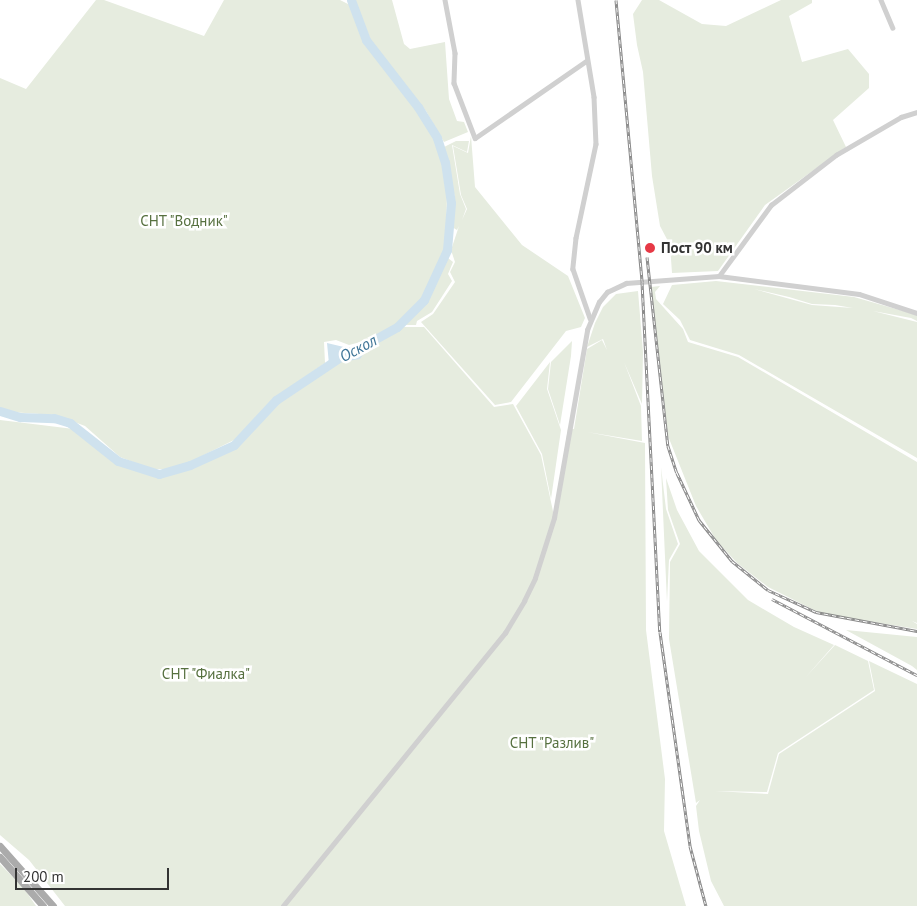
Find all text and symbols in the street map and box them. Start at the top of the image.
park label: СНТ "Водник" [139,212,229,230]
place label: Пост 90 км [661,239,733,257]
marker: Пост 90 км [643,241,657,255]
water label: Оскол [336,330,380,366]
park label: СНТ "Фиалка" [161,665,251,683]
park label: СНТ "Разлив" [509,734,595,752]
scale bar [18,858,171,890]
text: 200 m [23,867,64,886]

